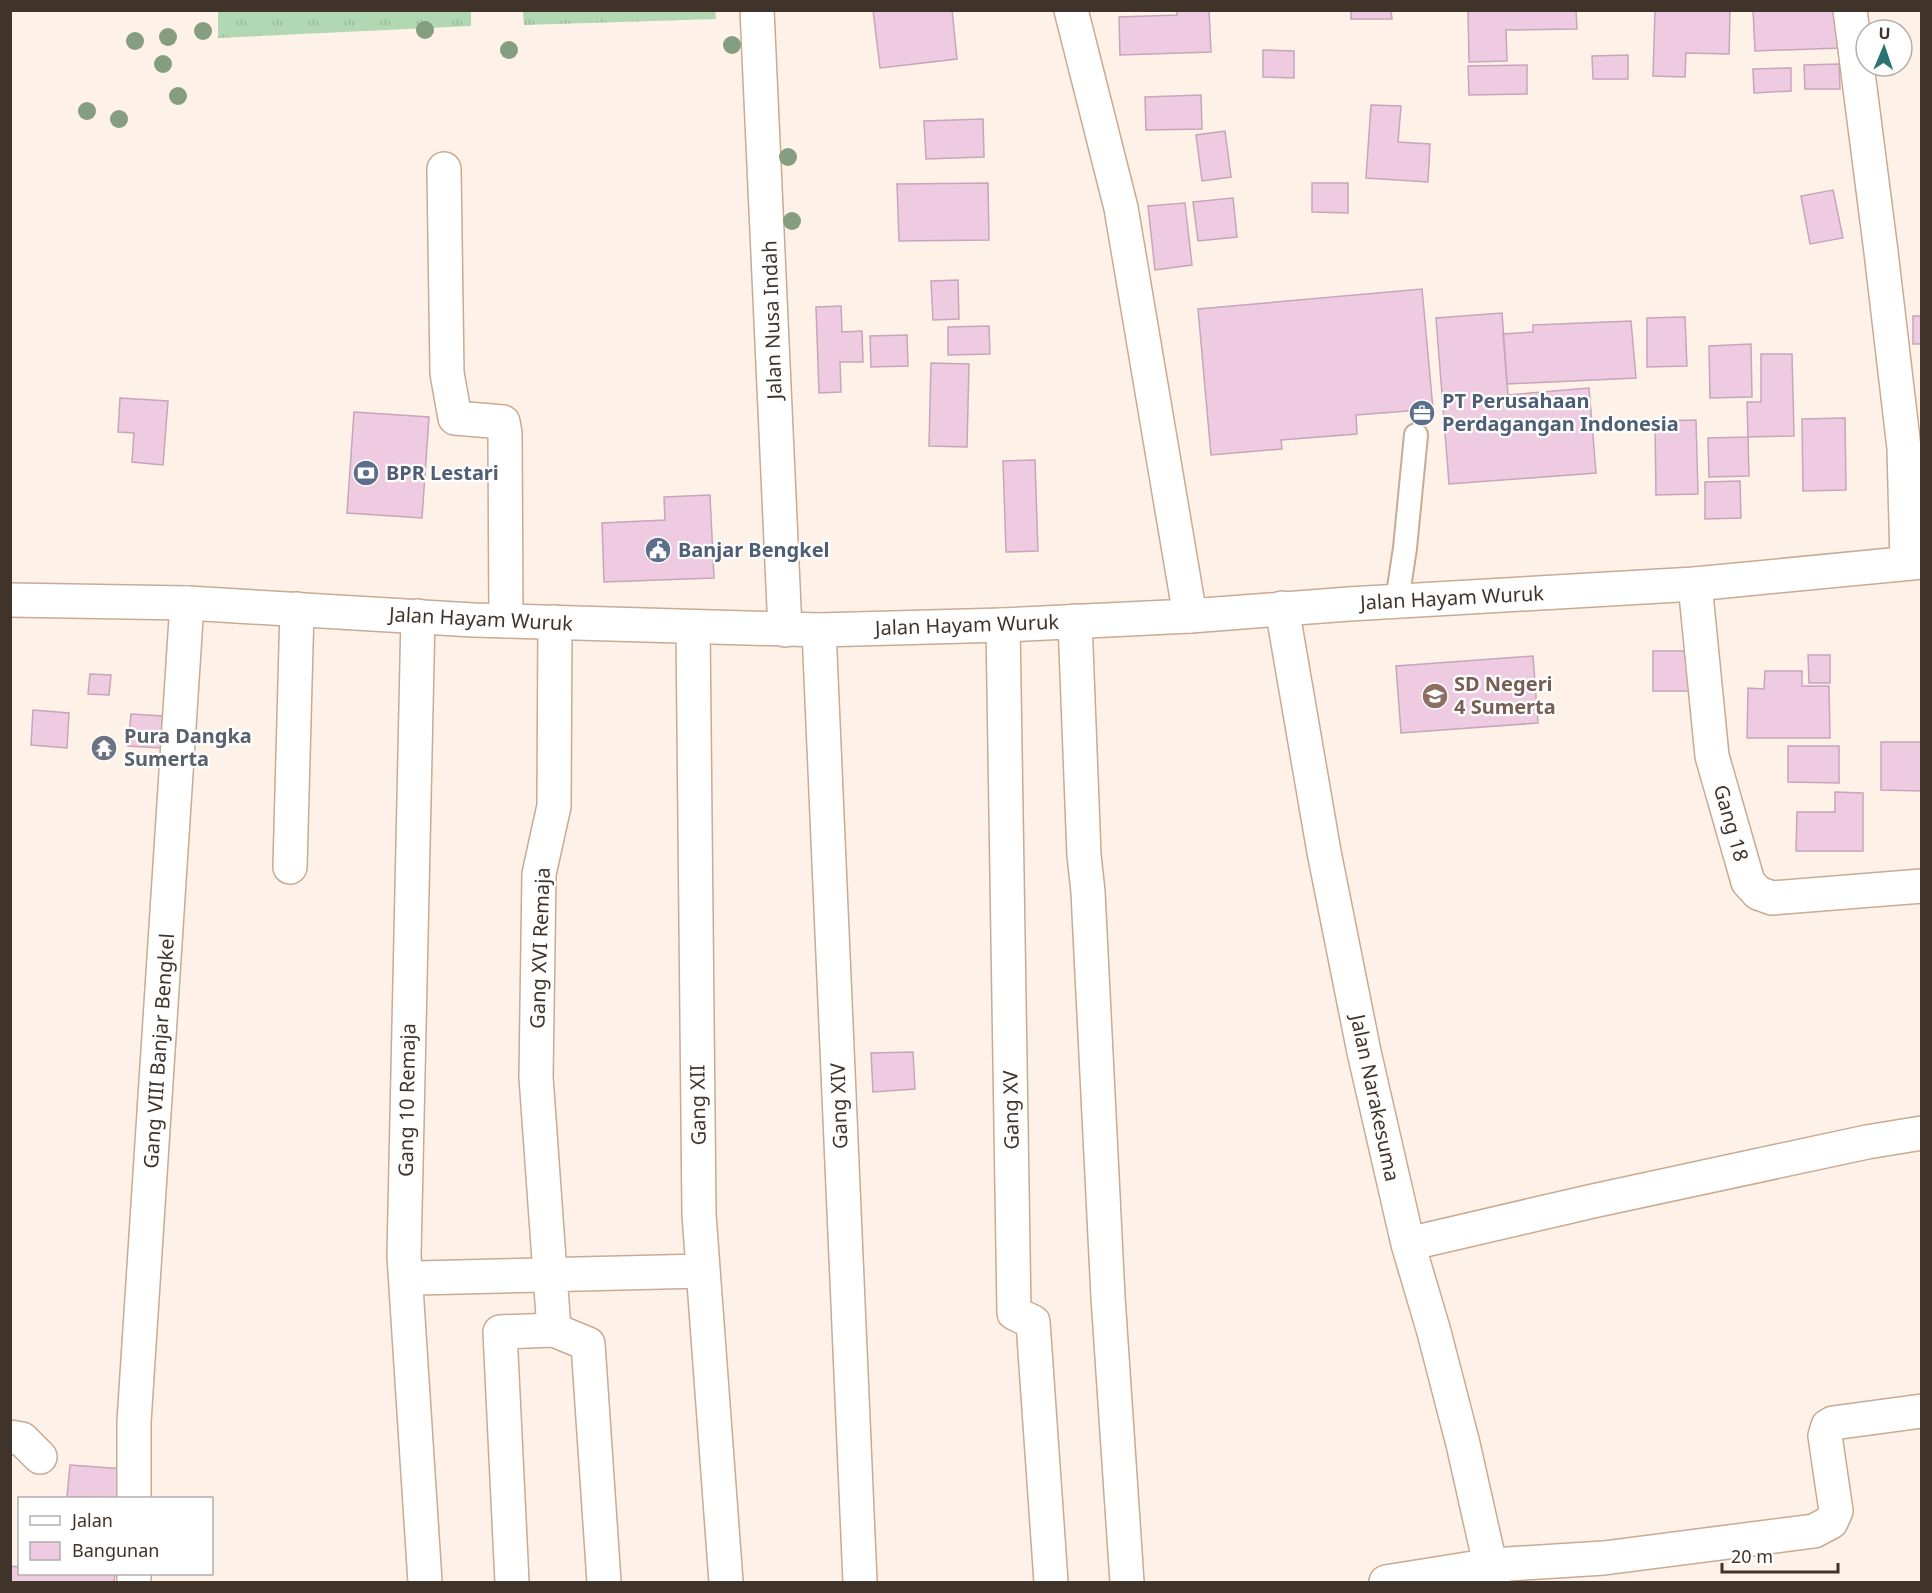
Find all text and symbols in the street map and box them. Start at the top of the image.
north arrow [1854,18,1914,78]
text: U [1878,22,1891,44]
street label: Jalan Nusa Indah [755,240,788,402]
place label: PT Perusahaan Perdagangan Indonesia [1442,387,1679,437]
office icon: PT Perusahaan Perdagangan Indonesia [1407,398,1437,428]
bank icon: BPR Lestari [351,458,381,488]
place label: BPR Lestari [386,459,499,486]
public building icon: Banjar Bengkel [643,535,673,565]
place label: Banjar Bengkel [678,536,830,563]
street label: Jalan Hayam Wuruk [1357,579,1545,616]
street label: Jalan Hayam Wuruk [386,600,574,637]
street label: Jalan Hayam Wuruk [873,608,1060,641]
place label: SD Negeri 4 Sumerta [1454,670,1556,720]
school or university icon: SD Negeri 4 Sumerta [1420,681,1450,711]
place label: Pura Dangka Sumerta [124,722,252,772]
temple icon: Pura Dangka Sumerta [89,733,119,763]
street label: Gang 18 [1708,781,1755,864]
street label: Gang XVI Remaja [523,867,556,1029]
street label: Gang VIII Banjar Bengkel [137,932,180,1169]
street label: Jalan Narakesuma [1344,1010,1406,1184]
street label: Gang 10 Remaja [392,1023,421,1177]
street label: Gang XIV [824,1063,853,1150]
street label: Gang XII [683,1064,712,1146]
street label: Gang XV [996,1070,1025,1150]
legend [18,1497,213,1575]
text: Jalan [70,1508,113,1532]
scale bar [1722,1536,1838,1574]
text: Bangunan [72,1538,159,1562]
text: 20 m [1731,1544,1773,1568]

